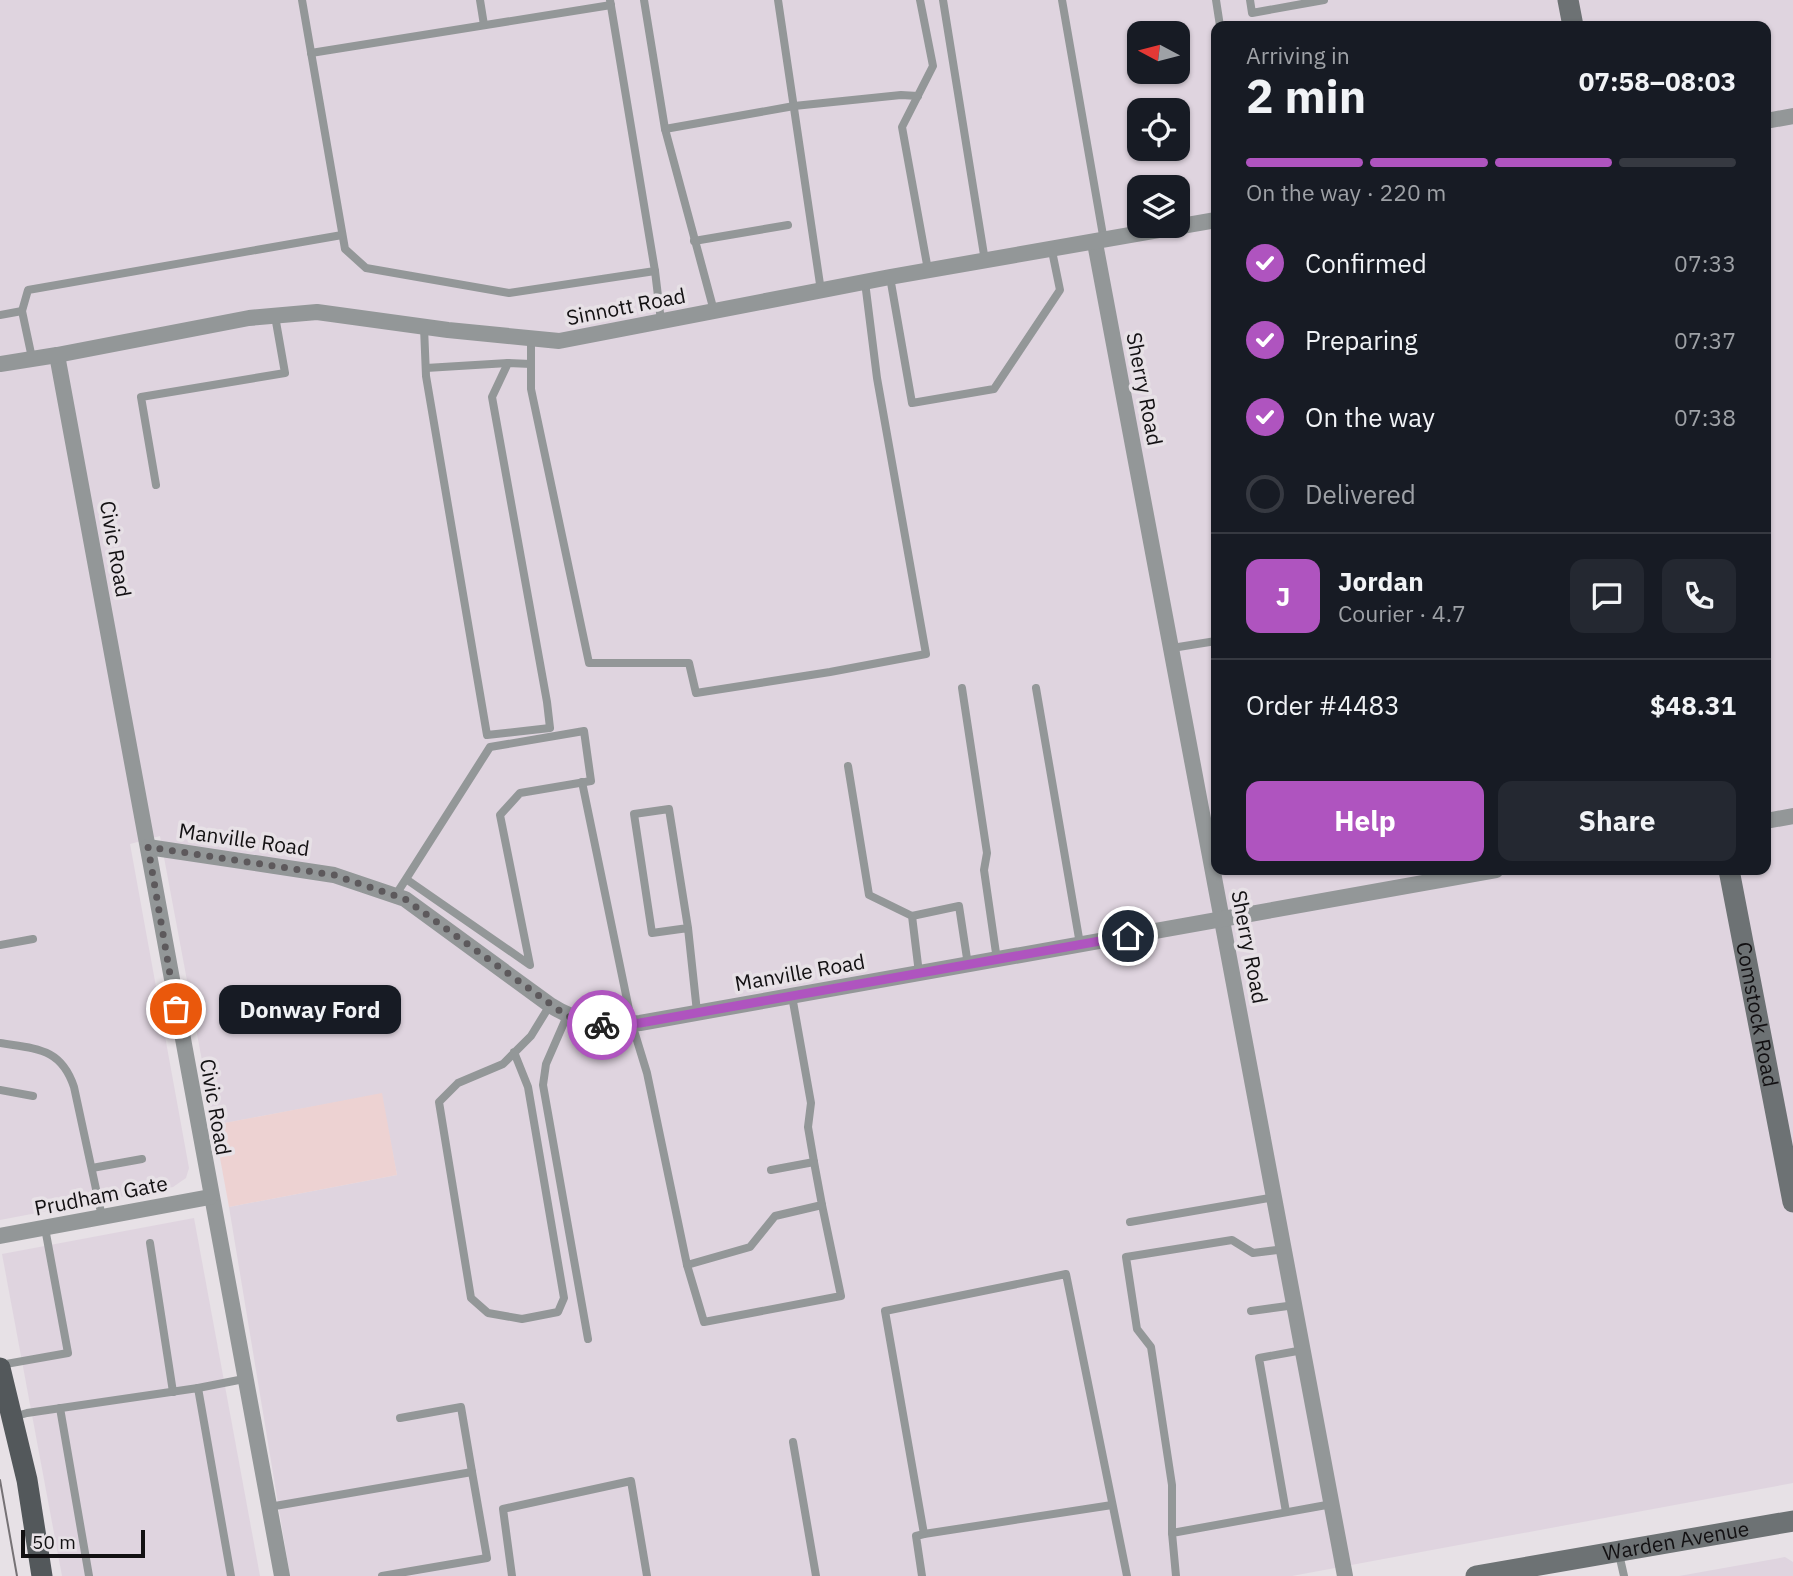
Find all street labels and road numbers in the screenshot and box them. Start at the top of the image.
street label: Sinnott Road [564,281,688,331]
street label: Sherry Road [1120,330,1170,448]
street label: Civic Road [94,498,138,599]
street label: Manville Road [177,816,311,862]
street label: Sherry Road [1225,888,1275,1006]
street label: Comstock Road [1730,939,1785,1089]
street label: Manville Road [733,947,867,997]
street label: Civic Road [194,1056,238,1157]
street label: Prudham Gate [32,1168,170,1222]
street label: Warden Avenue [1600,1514,1751,1567]

